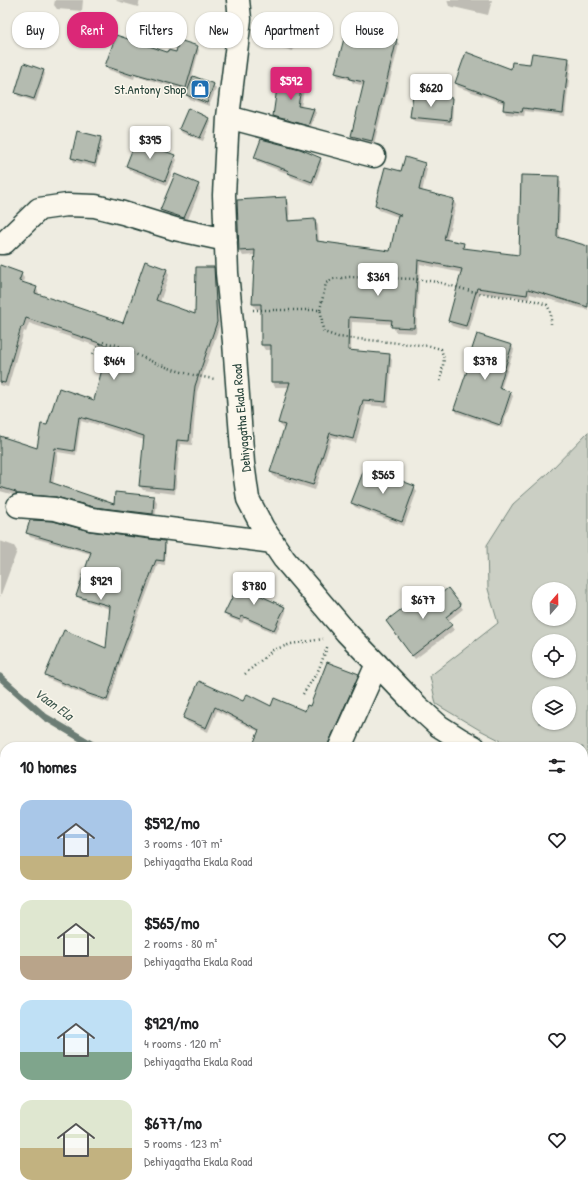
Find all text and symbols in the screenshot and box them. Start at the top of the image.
chip: Buy [12,12,59,48]
chip: Rent [67,12,118,48]
chip: Filters [126,12,187,48]
chip: New [195,12,243,48]
chip: Apartment [251,12,333,48]
chip: House [341,12,398,48]
pin: $592 [267,67,315,101]
text: $592 [280,71,302,89]
pin: $620 [407,74,455,108]
shop icon: St.Antony Shop [189,78,211,100]
text: $620 [419,78,443,96]
place label: St.Antony Shop [114,80,186,98]
pin: $395 [126,126,174,160]
text: $395 [139,130,161,148]
pin: $369 [354,263,402,297]
text: $369 [367,267,389,285]
pin: $464 [90,347,138,381]
pin: $378 [461,347,509,381]
text: $464 [103,351,125,369]
text: $378 [473,351,497,369]
street label: Dehiyagatha Ekala Road [227,363,255,473]
pin: $565 [359,461,407,495]
text: $565 [372,465,394,483]
pin: $929 [77,567,125,601]
text: $929 [90,571,112,589]
pin: $780 [230,572,278,606]
text: $780 [242,576,266,594]
north arrow [532,582,576,626]
map controls [532,582,576,730]
pin: $677 [399,586,447,620]
text: $677 [411,590,435,608]
button: locate [532,634,576,678]
water label: Vaan Ela [31,683,79,725]
button: layers [532,686,576,730]
text: 10 homes [20,755,77,778]
icon: filters [546,755,568,777]
text: $592/mo [144,811,200,834]
icon: home [52,816,100,864]
icon: heart [546,829,568,851]
text: 3 rooms · 107 m² [144,834,223,852]
text: Dehiyagatha Ekala Road [144,852,252,870]
text: $565/mo [144,911,199,934]
icon: home [52,916,100,964]
icon: heart [546,929,568,951]
text: 2 rooms · 80 m² [144,934,217,952]
text: Dehiyagatha Ekala Road [144,952,252,970]
text: $929/mo [144,1011,199,1034]
icon: home [52,1016,100,1064]
icon: heart [546,1029,568,1051]
text: 4 rooms · 120 m² [144,1034,221,1052]
text: Dehiyagatha Ekala Road [144,1052,252,1070]
text: $677/mo [144,1111,202,1134]
icon: home [52,1116,100,1164]
icon: heart [546,1129,568,1151]
text: 5 rooms · 123 m² [144,1134,222,1152]
text: Dehiyagatha Ekala Road [144,1152,252,1170]

